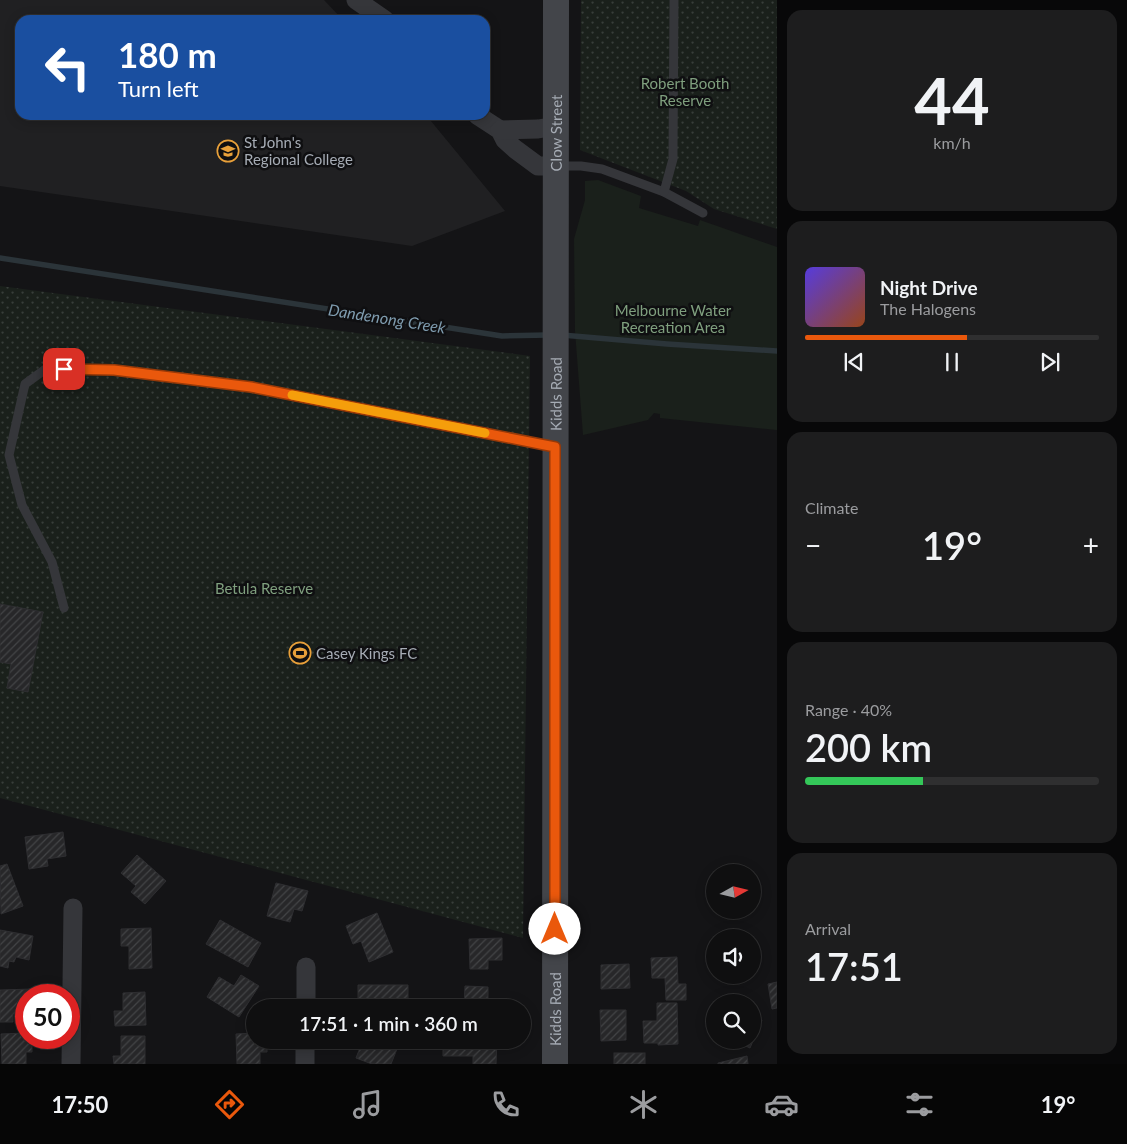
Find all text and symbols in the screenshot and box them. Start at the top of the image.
text: 180 m [118,33,217,75]
icon: left [35,35,100,100]
text: 44 [914,61,990,139]
park label: Robert Booth Reserve [641,74,729,109]
text: Turn left [118,75,199,102]
street label: Clow Street [547,94,565,171]
place label: St John's Regional College [244,133,353,168]
text: km/h [933,133,971,152]
school or university icon: St John's Regional College [216,139,240,163]
text: Night Drive [880,276,978,299]
water label: Dandenong Creek [327,299,448,337]
text: The Halogens [880,299,976,318]
park label: Melbourne Water Recreation Area [615,301,732,336]
pin [43,348,85,390]
icon: previous [840,348,868,376]
icon: pause [938,348,966,376]
icon: next [1036,348,1064,376]
icon: arrive [50,355,78,383]
street label: Kidds Road [547,357,565,431]
text: Climate [805,498,858,517]
text: 19° [922,522,982,568]
text: − [805,528,821,562]
text: + [1083,528,1099,562]
park label: Betula Reserve [215,579,313,597]
sports icon: Casey Kings FC [288,641,312,665]
place label: Casey Kings FC [316,644,417,662]
text: Range · 40% [805,700,892,719]
text: 200 km [805,724,932,770]
north arrow [706,864,761,919]
map controls [706,864,761,1049]
position arrow [528,902,580,954]
text: Arrival [805,919,851,938]
button: sound [706,929,761,984]
text: 17:51 [805,943,903,989]
street label: Kidds Road [546,972,564,1046]
speed limit sign: 50 [15,984,80,1049]
button: search [706,994,761,1049]
text: 17:51 · 1 min · 360 m [299,1012,478,1035]
icon: directions [212,1087,247,1122]
icon: music [350,1087,385,1122]
icon: phone [488,1087,523,1122]
icon: climate [626,1087,661,1122]
icon: car [764,1087,799,1122]
icon: filters [902,1087,937,1122]
text: 17:50 [52,1091,108,1118]
text: 19° [1041,1091,1075,1118]

